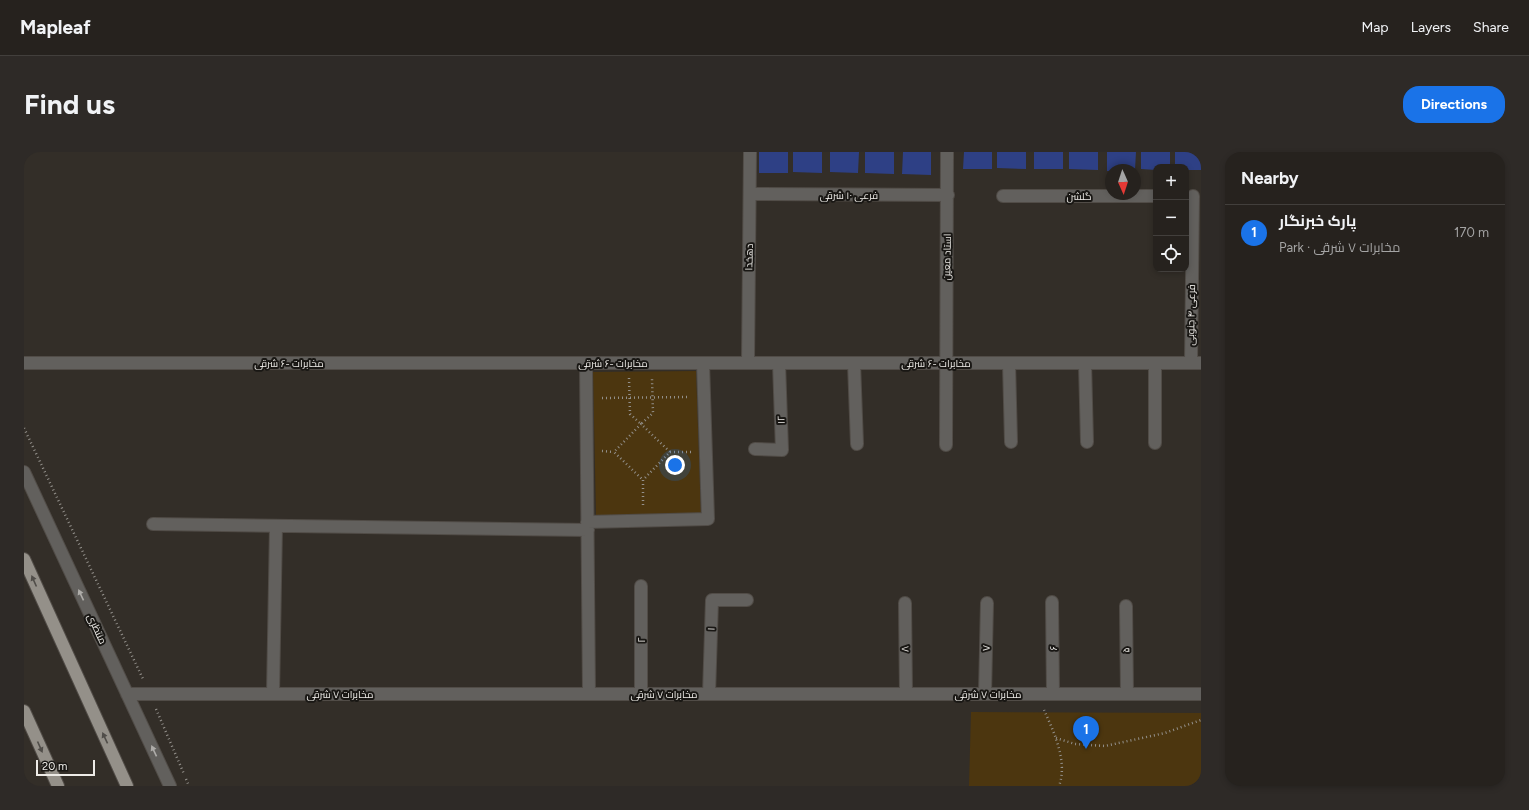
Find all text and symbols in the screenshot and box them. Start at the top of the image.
text: Mapleaf [20,16,91,39]
text: Map [1361,19,1389,36]
text: Layers [1411,19,1451,36]
text: Share [1473,19,1509,36]
button: Directions [1403,86,1505,123]
text: Find us [24,87,115,121]
north arrow [1105,164,1141,200]
map controls [1153,164,1189,272]
button: + [1153,164,1189,200]
text: Nearby [1241,168,1299,188]
street label: فرعی ۱۰ شرقی [820,189,878,202]
street label: گلشن [1066,190,1092,203]
button: − [1153,200,1189,236]
text: پارک خبرنگار [1279,212,1356,230]
text: 1 [1251,225,1257,240]
text: 170 m [1454,225,1489,240]
street label: استاد معین [940,233,954,281]
button: locate [1153,236,1189,272]
text: Park · مخابرات ۷ شرقی [1279,240,1400,255]
street label: دهخدا [742,243,756,271]
street label: فرعی ۴ جنوبی [1184,284,1198,346]
street label: مخابرات -۶ شرقی [254,357,324,370]
street label: مخابرات -۶ شرقی [578,357,648,370]
street label: مخابرات -۶ شرقی [901,357,971,370]
street label: ۱۲ [774,416,788,424]
your location [665,455,685,475]
one-way arrow [31,576,37,587]
one-way arrow [78,589,84,600]
street label: منتظری [84,612,110,646]
street label: ۱ [704,627,718,631]
street label: ۲ [635,637,648,643]
street label: ۷ [979,645,993,651]
street label: ۶ [1047,645,1060,650]
street label: ۸ [898,646,912,652]
street label: ۵ [1119,647,1133,653]
street label: مخابرات ۷ شرقی [307,688,373,701]
street label: مخابرات ۷ شرقی [631,688,697,701]
street label: مخابرات ۷ شرقی [955,688,1021,701]
pin: 1 [1073,716,1099,749]
one-way arrow [102,732,108,743]
one-way arrow [37,741,43,753]
one-way arrow [151,745,157,756]
scale bar [36,758,95,777]
text: 20 m [42,760,67,773]

